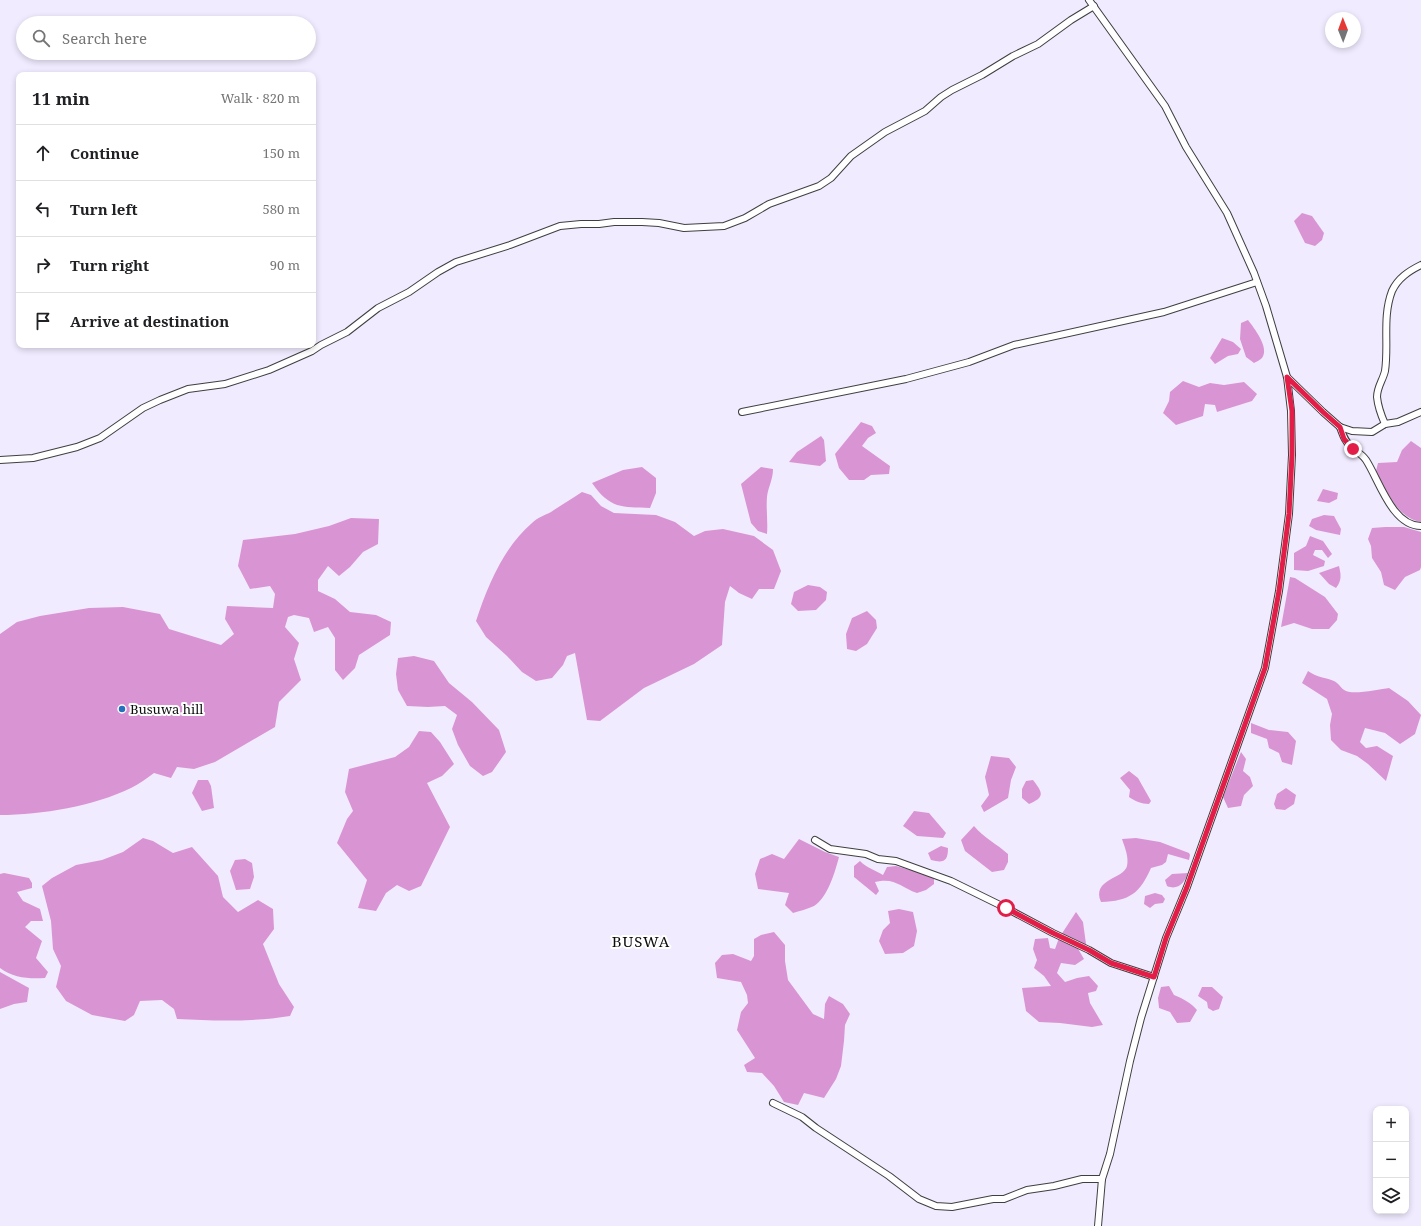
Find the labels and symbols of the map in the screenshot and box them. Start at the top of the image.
north arrow [1325,12,1361,48]
route end [1344,440,1362,458]
place label: Busuwa hill [130,700,203,718]
marker: Busuwa hill [117,704,127,714]
route start [997,899,1015,917]
district label: BUSWA [612,931,670,951]

